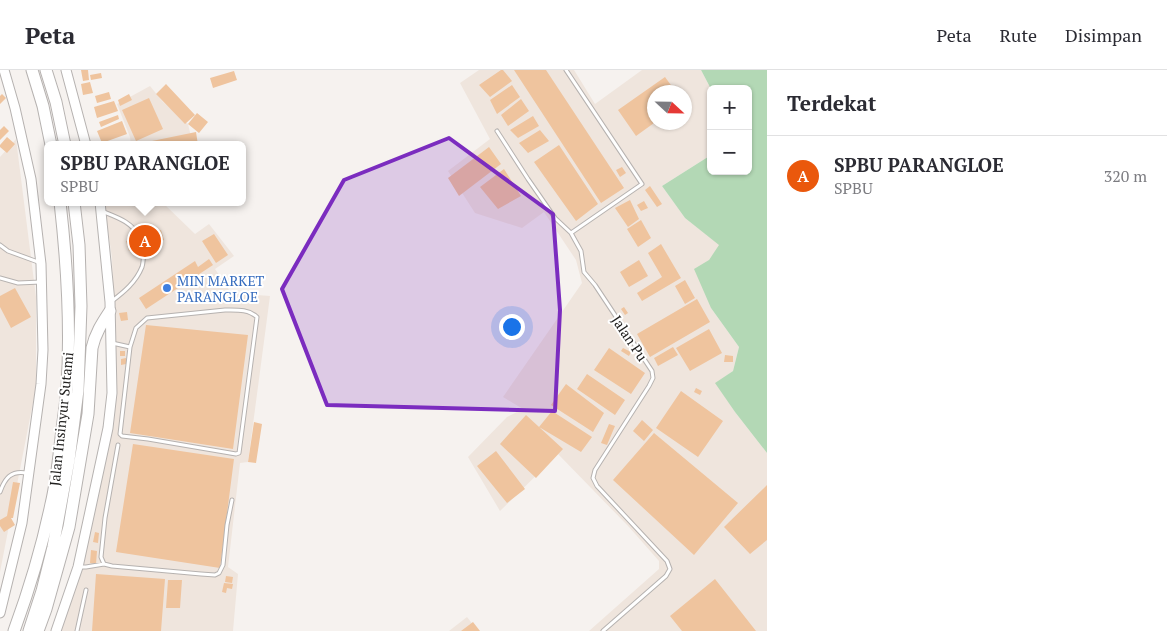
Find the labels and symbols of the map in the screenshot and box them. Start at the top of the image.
north arrow [647,85,692,130]
pin: A [129,222,161,260]
place label: MIN MARKET PARANGLOE [177,271,265,306]
marker: MIN MARKET PARANGLOE [161,282,173,294]
street label: Jalan Pu [608,311,652,365]
your location [499,314,525,340]
street label: Jalan Insinyur Sutami [45,351,77,487]

